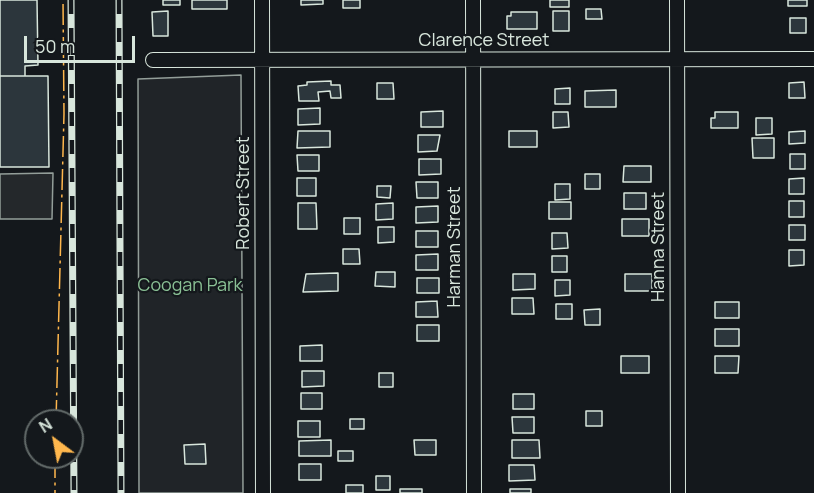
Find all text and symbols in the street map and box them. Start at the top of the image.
scale bar [27,24,138,62]
street label: Clarence Street [419,30,549,52]
text: 50 m [35,34,75,58]
street label: Robert Street [233,136,255,250]
street label: Harman Street [444,186,466,308]
street label: Hanna Street [648,192,670,302]
park label: Coogan Park [138,275,242,297]
north arrow [24,409,84,469]
text: N [35,413,56,438]

